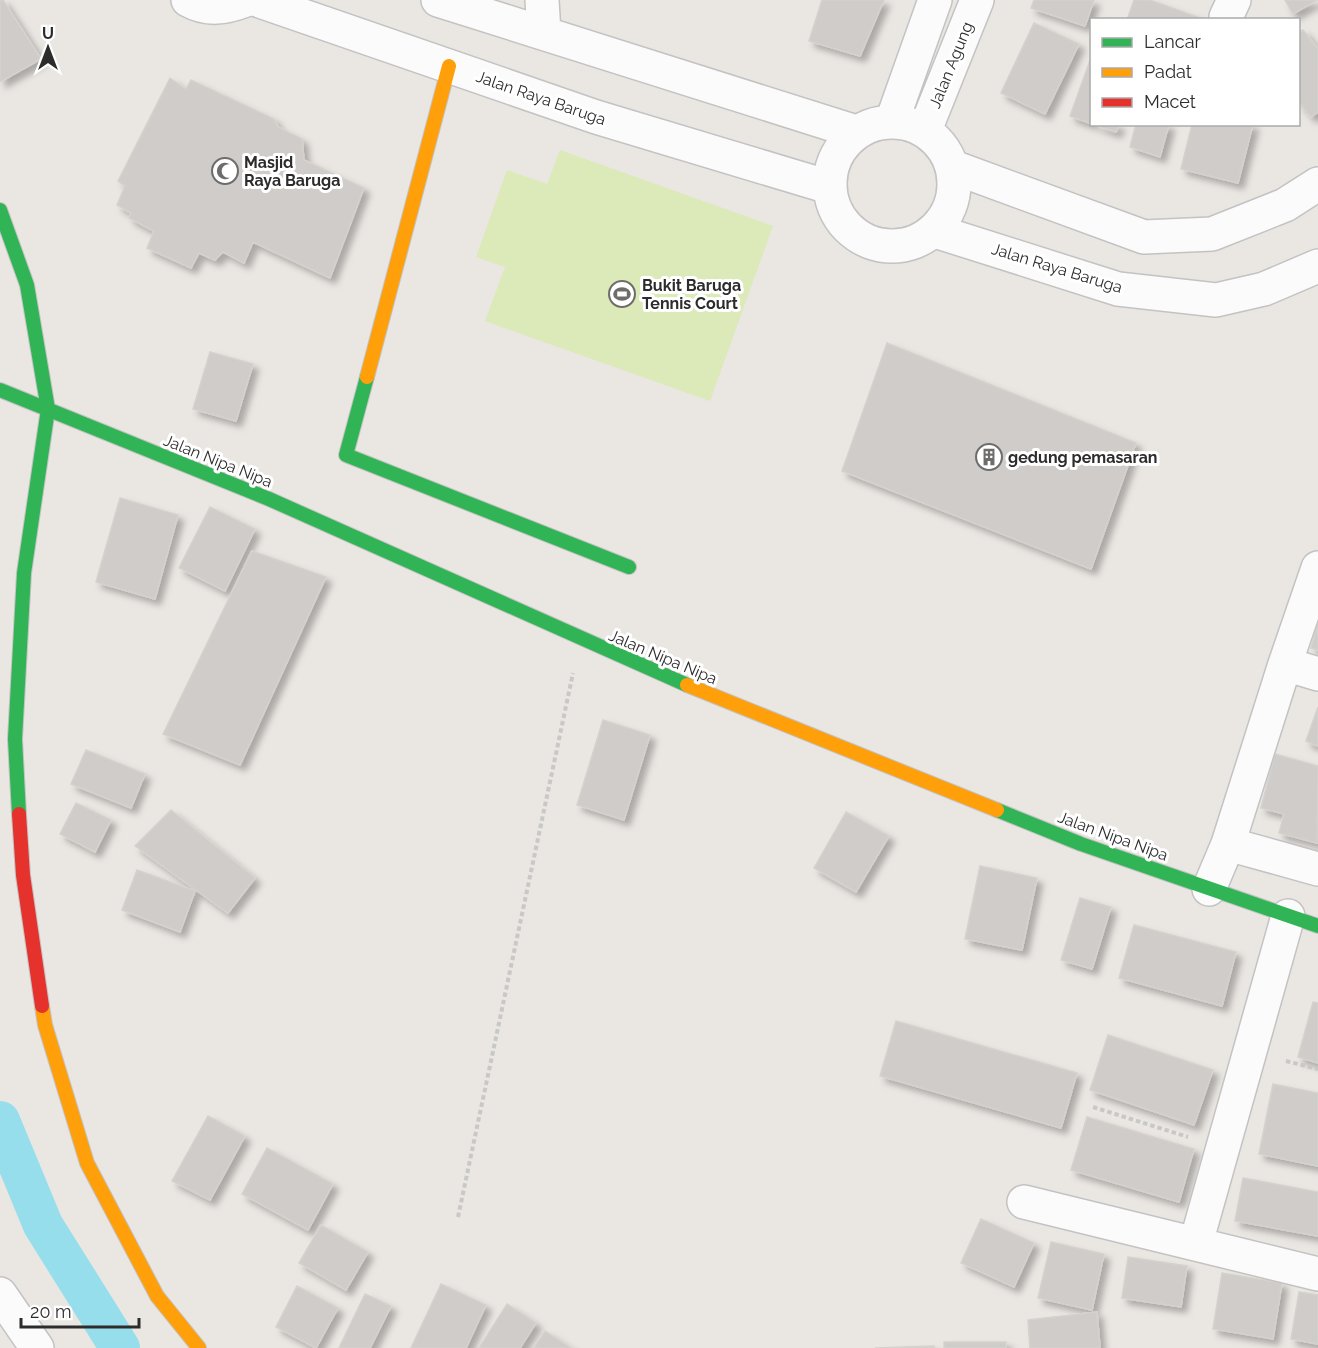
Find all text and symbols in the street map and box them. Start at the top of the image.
north arrow [18,18,78,78]
legend [1090,18,1300,126]
street label: Jalan Agung [925,19,977,111]
text: U [42,24,54,43]
text: Lancar [1144,31,1201,52]
text: Padat [1144,61,1192,82]
street label: Jalan Raya Baruga [474,67,608,129]
text: Macet [1144,91,1196,112]
place label: Masjid Raya Baruga [244,153,340,190]
mosque icon: Masjid Raya Baruga [210,156,240,186]
street label: Jalan Raya Baruga [989,239,1125,297]
place label: Bukit Baruga Tennis Court [642,276,741,313]
sports icon: Bukit Baruga Tennis Court [607,279,637,309]
street label: Jalan Nipa Nipa [161,431,275,491]
building icon: gedung pemasaran [974,442,1004,472]
place label: gedung pemasaran [1008,448,1157,467]
street label: Jalan Nipa Nipa [606,626,720,688]
street label: Jalan Nipa Nipa [1055,807,1171,865]
scale bar [21,1291,140,1329]
text: 20 m [30,1301,72,1322]

